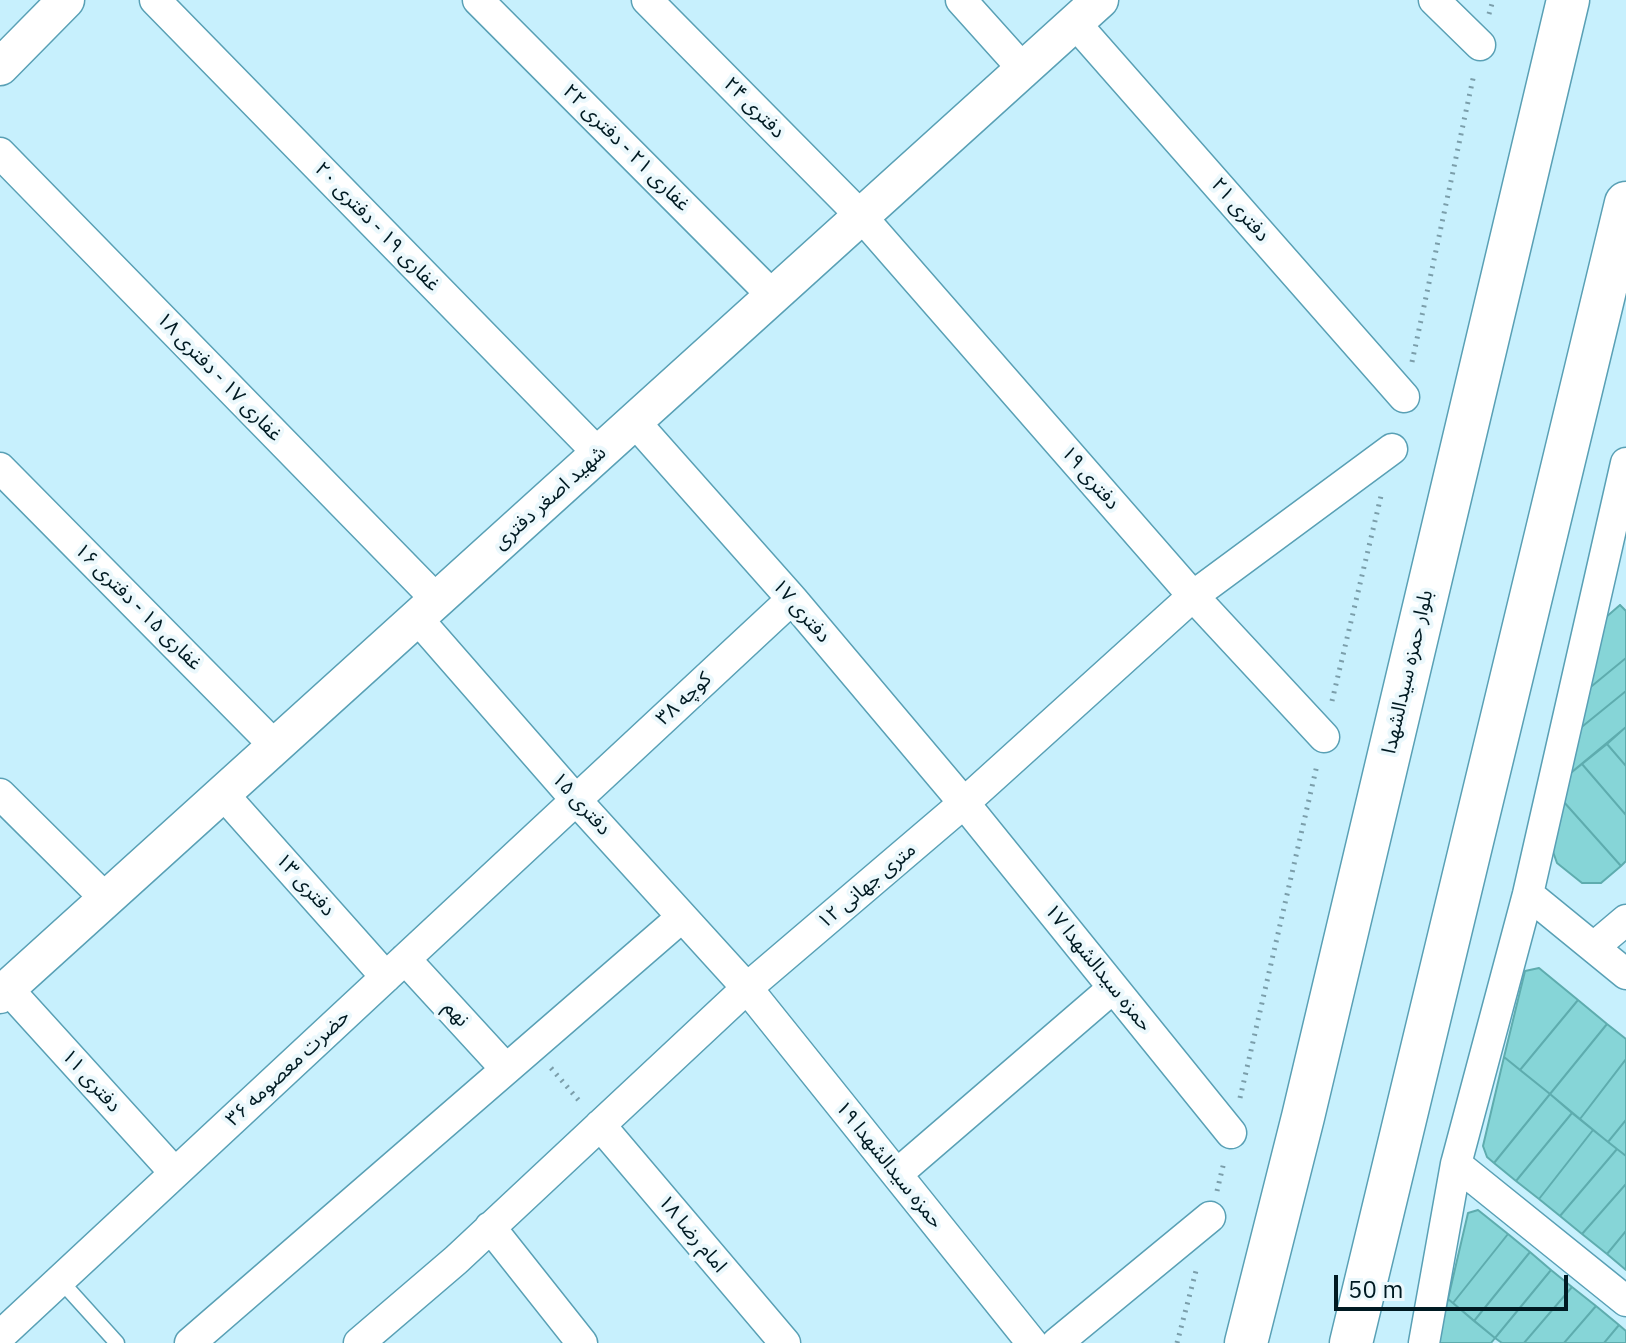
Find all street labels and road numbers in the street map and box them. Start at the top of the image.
street label: دفتری ۲۴ [718,72,790,144]
street label: غفاری ۲۱ - دفتری ۲۲ [557,79,695,217]
street label: غفاری ۱۹ - دفتری ۲۰ [309,158,445,296]
street label: دفتری ۲۱ [1206,173,1274,247]
street label: غفاری ۱۷ - دفتری ۱۸ [151,308,287,446]
street label: شهید اصغر دفتری [489,441,611,555]
street label: دفتری ۱۹ [1056,441,1124,515]
street label: غفاری ۱۵ - دفتری ۱۶ [69,538,207,676]
street label: دفتری ۱۷ [767,574,835,648]
street label: بلوار حمزه سیدالشهدا [1378,588,1438,756]
street label: کوچه ۳۸ [651,667,717,731]
street label: دفتری ۱۵ [546,767,616,841]
street label: ۱۲ متری جهانی [813,838,921,934]
street label: دفتری ۱۳ [270,848,340,922]
street label: حمزه سیدالشهدا ۱۷ [1039,899,1157,1037]
street label: نهم [438,996,474,1032]
street label: حضرت معصومه ۳۶ [221,1005,355,1131]
street label: دفتری ۱۱ [56,1044,126,1118]
street label: حمزه سیدالشهدا ۱۹ [830,1096,948,1234]
street label: امام رضا ۱۸ [653,1190,731,1278]

